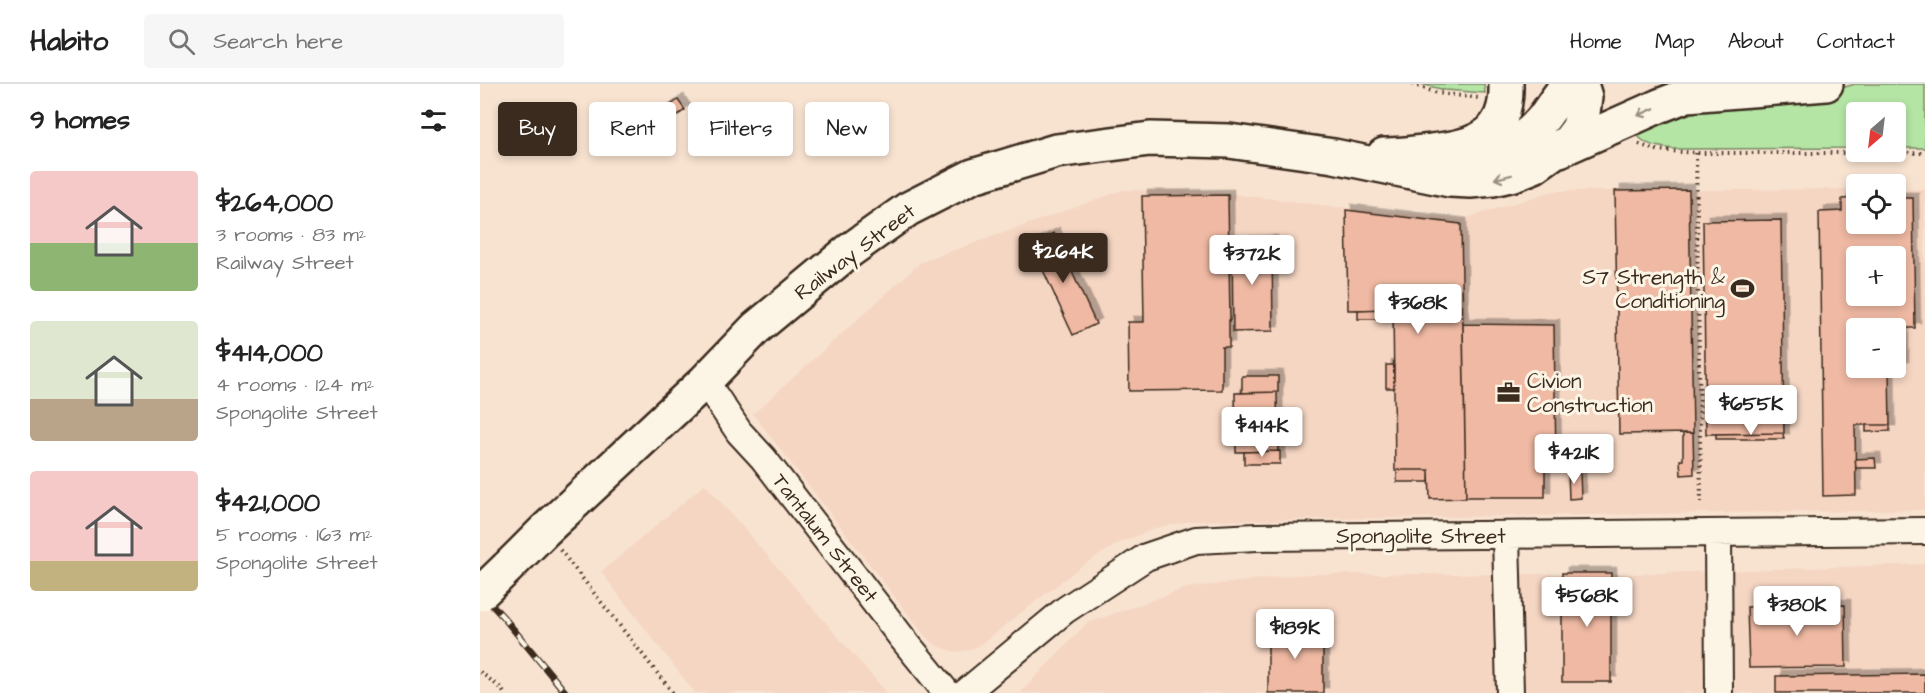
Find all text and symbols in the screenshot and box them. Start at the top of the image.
search box [144,14,564,68]
text: Habito [30,22,108,61]
icon: search [165,25,198,58]
text: Search here [213,26,343,57]
text: Home [1570,27,1622,56]
text: Map [1655,27,1695,56]
text: About [1728,27,1784,56]
text: Contact [1817,27,1895,56]
text: 9 homes [30,102,130,138]
chip: Buy [498,102,577,156]
chip: Rent [589,102,676,156]
chip: Filters [688,102,793,156]
chip: New [805,102,889,156]
north arrow [1846,102,1906,162]
map controls [1846,102,1906,378]
icon: filters [417,104,450,137]
one-way arrow [1637,107,1655,118]
one-way arrow [1494,171,1513,183]
button: locate [1846,174,1906,234]
text: $264,000 [216,185,333,221]
icon: home [78,195,150,267]
street label: Railway Street [789,197,923,309]
text: 3 rooms · 83 m² [216,221,366,249]
pin: $264K [1021,233,1105,284]
pin: $372K [1210,235,1294,286]
text: $264K [1033,238,1093,266]
text: $372K [1223,240,1281,268]
button: + [1846,246,1906,306]
text: Railway Street [216,249,354,277]
place label: S7 Strength & Conditioning [1583,263,1725,318]
sports icon: S7 Strength & Conditioning [1730,276,1756,302]
pin: $368K [1376,284,1460,335]
text: $368K [1389,289,1447,317]
button: − [1846,318,1906,378]
text: $414,000 [216,335,323,371]
icon: home [78,345,150,417]
place label: Civion Construction [1527,367,1653,420]
text: 4 rooms · 124 m² [216,371,374,399]
office icon: Civion Construction [1496,380,1522,406]
pin: $655K [1709,385,1793,436]
text: $655K [1719,390,1783,418]
text: Spongolite Street [216,399,378,427]
pin: $414K [1220,407,1304,458]
text: $414K [1235,412,1289,440]
pin: $421K [1532,434,1616,485]
text: $421K [1549,439,1599,467]
street label: Tantalum Street [765,467,885,609]
text: $421,000 [216,485,320,521]
icon: home [78,495,150,567]
text: 5 rooms · 163 m² [216,521,372,549]
street label: Spongolite Street [1336,522,1506,553]
text: Spongolite Street [216,549,378,577]
pin: $568K [1545,577,1629,628]
text: $568K [1556,582,1618,610]
pin: $380K [1755,586,1839,637]
text: $380K [1767,591,1827,619]
pin: $189K [1253,609,1337,660]
text: $189K [1270,614,1320,642]

